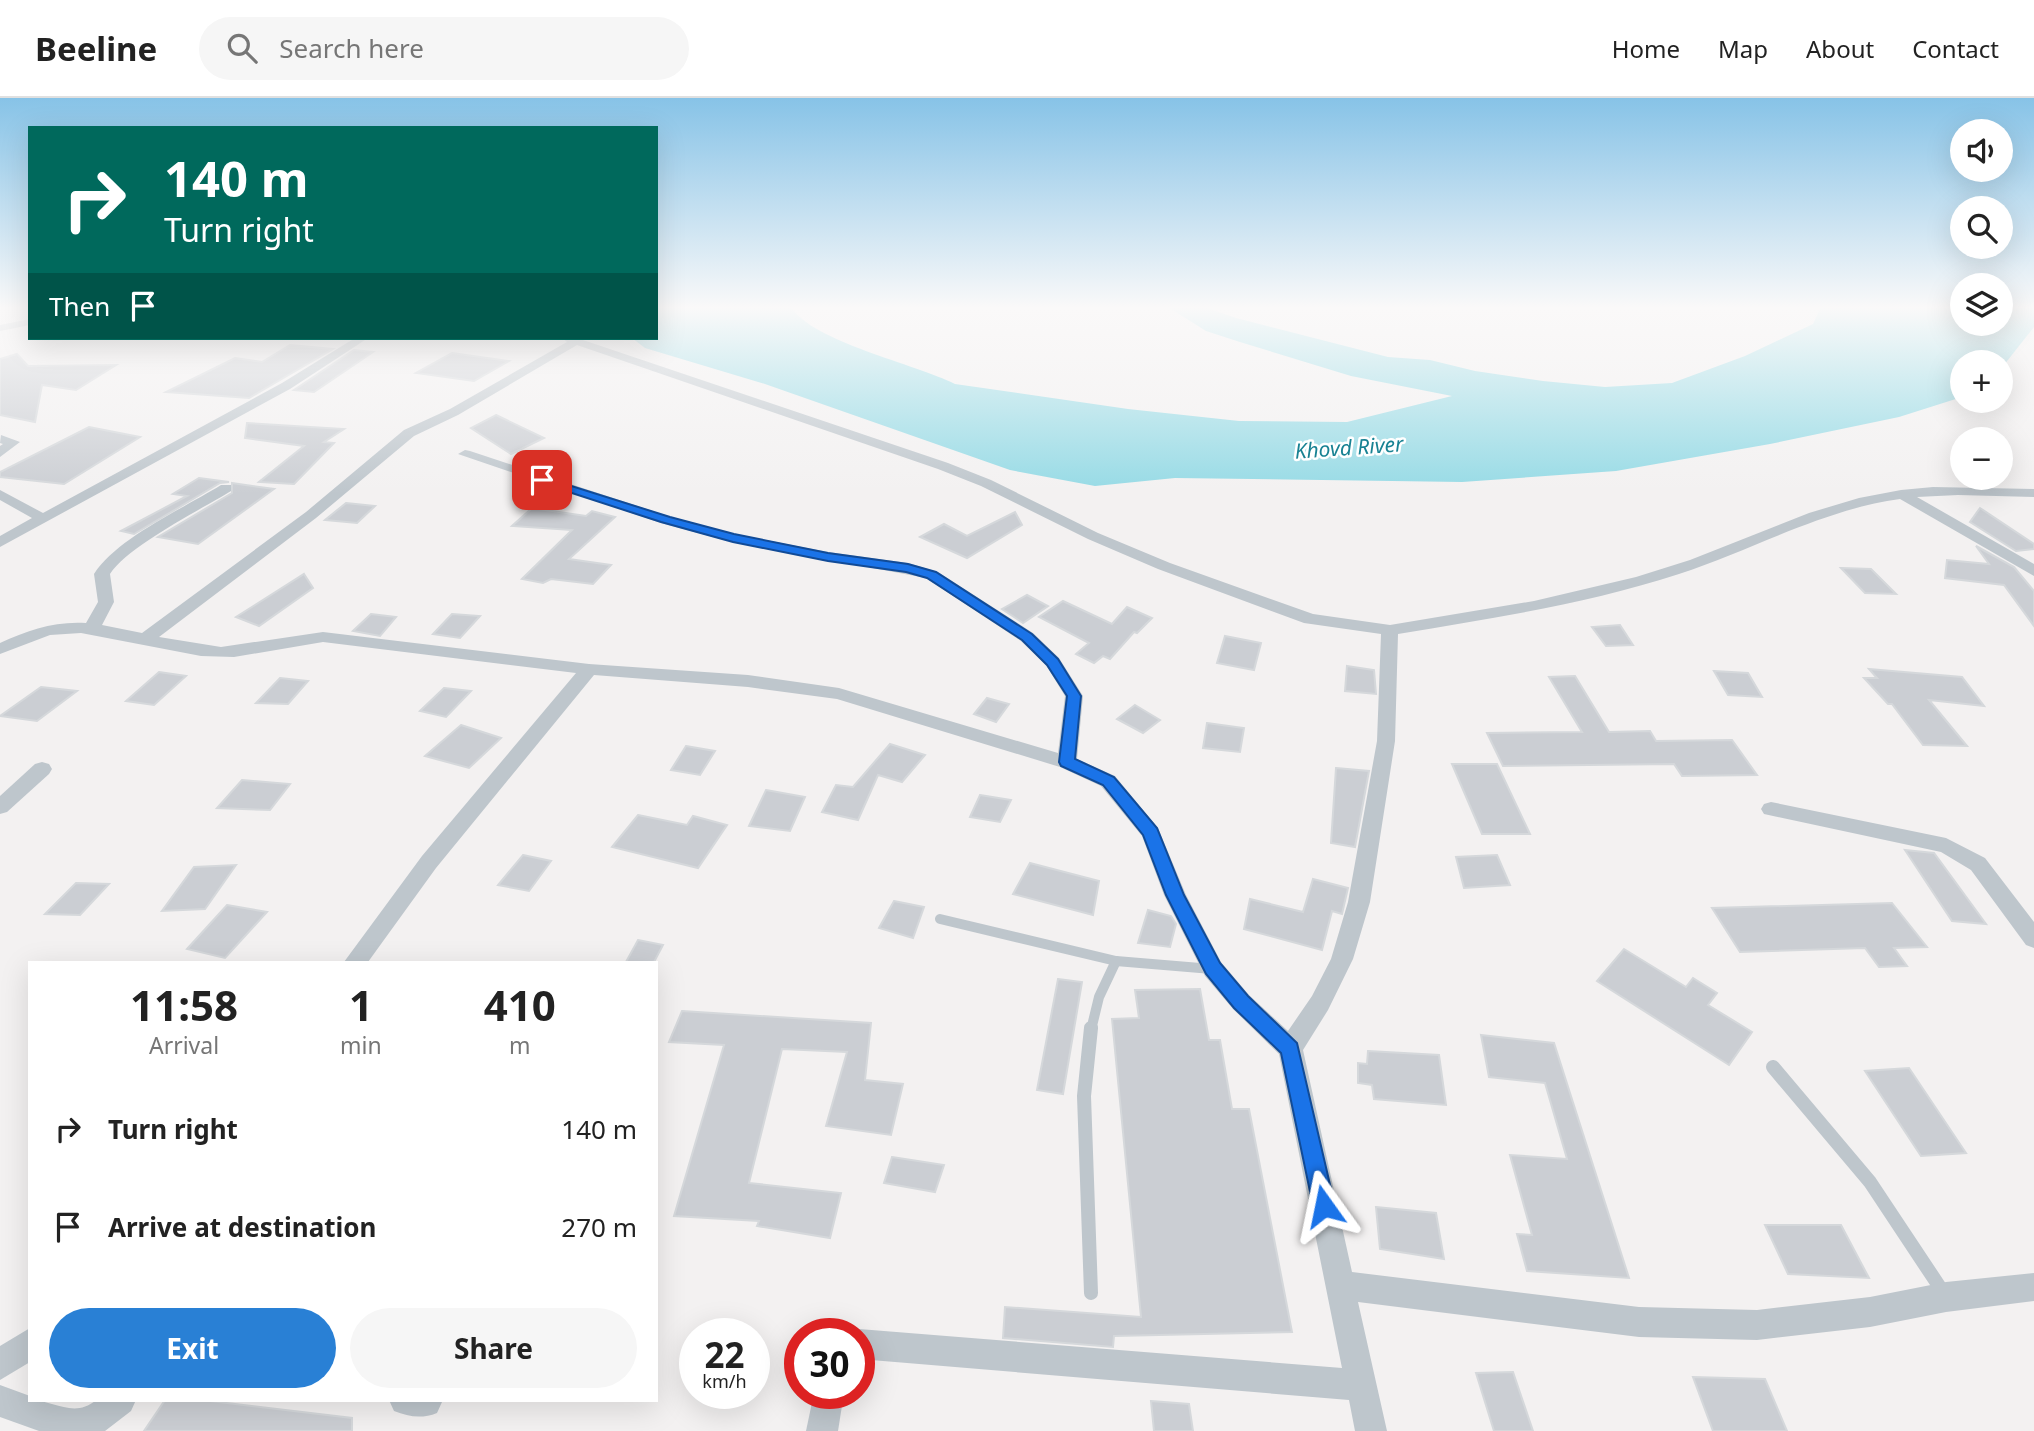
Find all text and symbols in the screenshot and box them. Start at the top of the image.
search box [199,17,689,80]
text: Beeline [35,26,157,71]
icon: search [223,29,261,67]
text: Search here [279,30,424,66]
text: Home [1612,32,1680,65]
text: Map [1718,32,1768,65]
text: About [1806,32,1874,65]
text: Contact [1912,32,1999,65]
map controls [1950,119,2013,490]
button: sound [1950,119,2013,182]
text: 140 m [164,145,309,211]
icon: right [49,154,140,245]
button: search [1950,196,2013,259]
text: Turn right [164,208,314,251]
button: layers [1950,273,2013,336]
icon: arrive [124,287,162,325]
text: Then [49,288,110,324]
button: + [1950,350,2013,413]
button: − [1950,427,2013,490]
water label: Khovd River [1294,429,1406,465]
pin [512,450,572,510]
icon: arrive [523,461,561,499]
text: 11:58 [130,976,238,1033]
text: 1 [349,976,373,1033]
text: 410 [484,976,556,1033]
text: Arrival [149,1029,219,1061]
text: min [340,1029,382,1061]
text: m [509,1029,531,1061]
icon: right [49,1110,87,1148]
text: Turn right [108,1111,238,1147]
text: 140 m [561,1111,637,1147]
position arrow [1287,1169,1361,1243]
icon: arrive [49,1208,87,1246]
text: Arrive at destination [108,1209,377,1245]
text: 270 m [561,1209,637,1245]
button: Exit [49,1308,336,1388]
button: Share [350,1308,637,1388]
speed limit sign: 30 [784,1318,875,1409]
text: 22 [704,1331,745,1378]
text: km/h [702,1369,747,1393]

